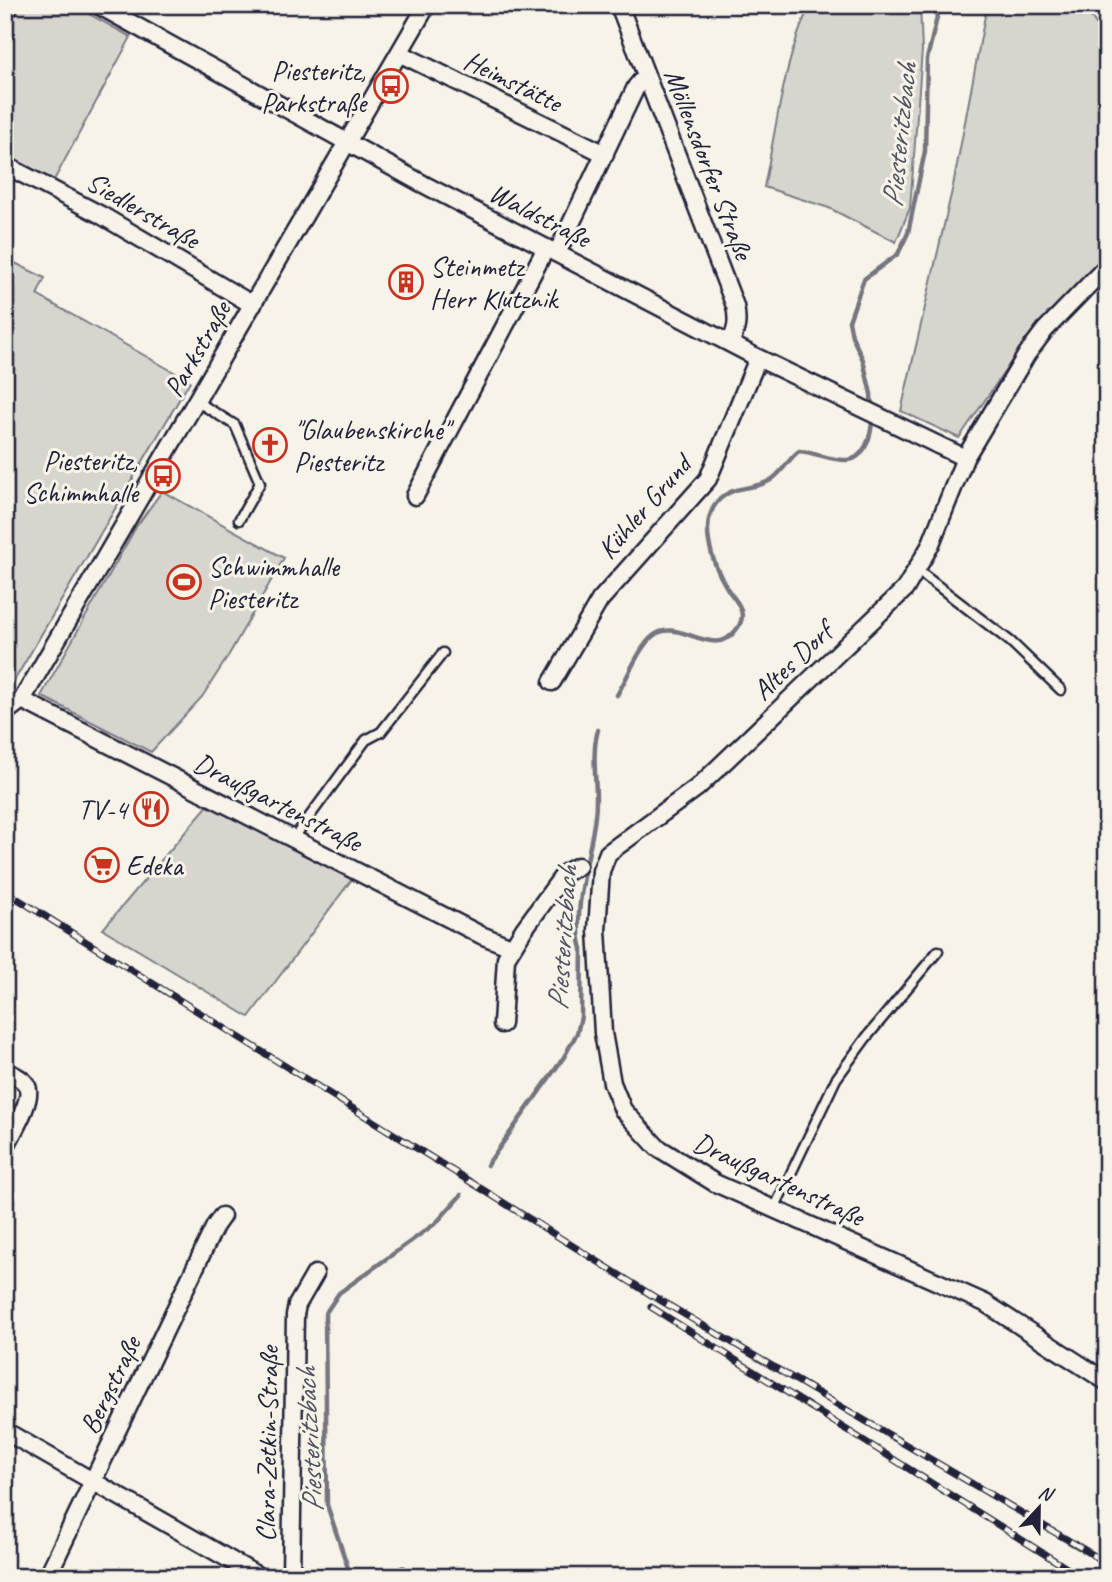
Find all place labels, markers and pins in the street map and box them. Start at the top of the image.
place label: Piesteritz, Parkstraße [261,53,368,120]
bus stop icon: Piesteritz, Parkstraße [372,67,410,105]
place label: Steinmetz Herr Klutznik [430,249,560,316]
building icon: Steinmetz Herr Klutznik [387,263,425,301]
place label: "Glaubenskirche" Piesteritz [294,412,455,479]
church icon: "Glaubenskirche" Piesteritz [251,426,289,464]
place label: Piesteritz, Schimmhalle [23,443,140,510]
bus stop icon: Piesteritz, Schimmhalle [144,457,182,495]
place label: Schwimmhalle Piesteritz [208,549,341,616]
sports icon: Schwimmhalle Piesteritz [165,563,203,601]
restaurant icon: TV-4 [132,790,170,828]
place label: TV-4 [78,792,129,827]
supermarket icon: Edeka [83,846,121,884]
place label: Edeka [126,848,184,883]

